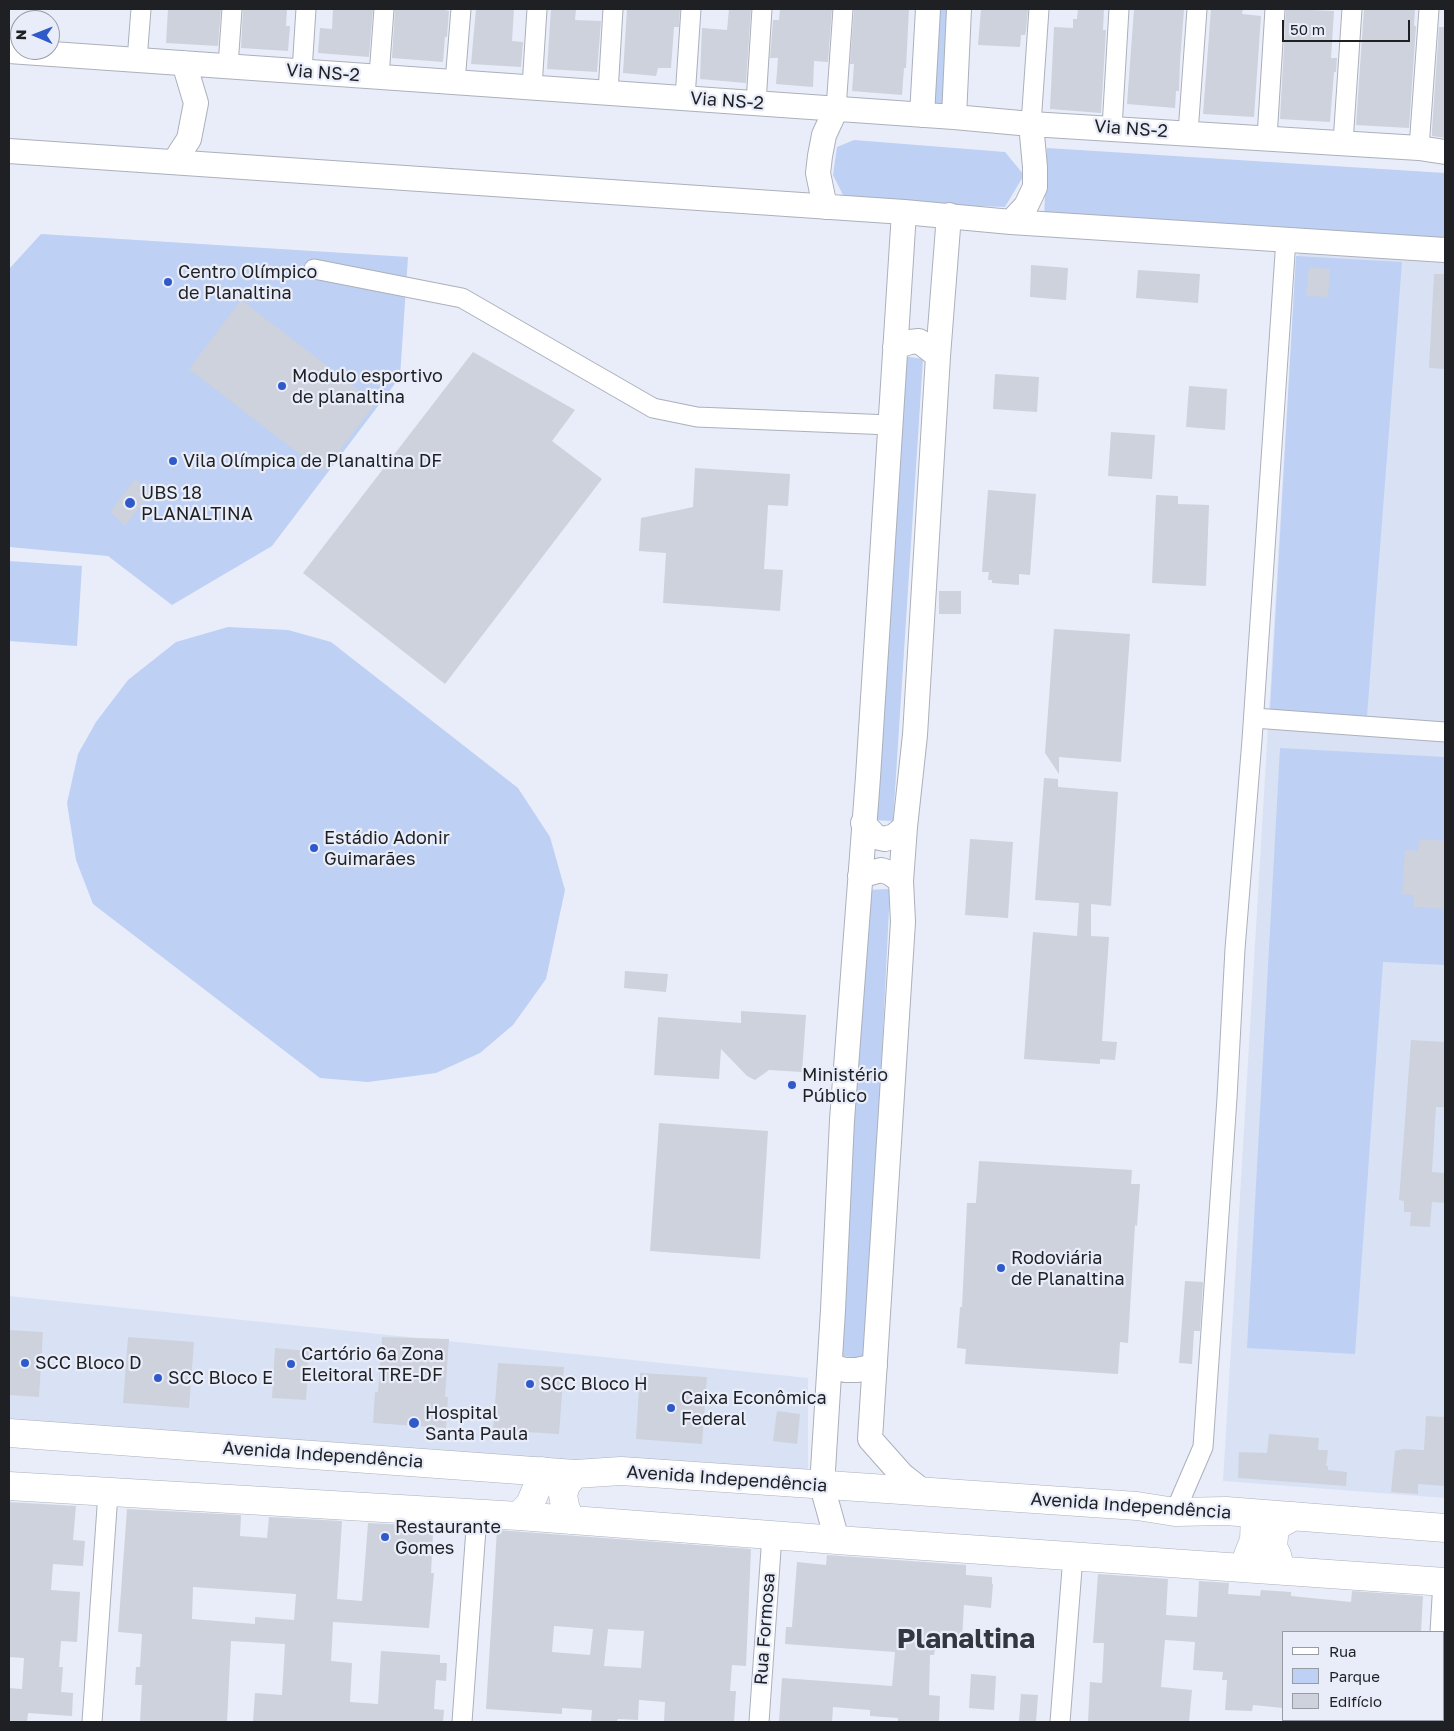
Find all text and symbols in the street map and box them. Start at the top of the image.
north arrow [10,10,60,60]
scale bar [1284,10,1412,42]
text: 50 m [1290,20,1325,38]
text: N [12,29,29,40]
street label: Via NS-2 [285,60,361,86]
street label: Via NS-2 [689,88,765,114]
street label: Via NS-2 [1093,116,1169,142]
place label: Centro Olímpico de Planaltina [178,261,317,304]
marker: Centro Olímpico de Planaltina [162,276,174,288]
place label: Modulo esportivo de planaltina [292,365,443,408]
marker: Modulo esportivo de planaltina [276,380,288,392]
place label: Vila Olímpica de Planaltina DF [183,450,442,472]
marker: Vila Olímpica de Planaltina DF [167,455,179,467]
place label: UBS 18 PLANALTINA [141,482,253,524]
marker: UBS 18 PLANALTINA [123,496,137,510]
place label: Estádio Adonir Guimarães [324,827,450,870]
marker: Estádio Adonir Guimarães [308,842,320,854]
place label: Ministério Público [802,1064,888,1106]
marker: Ministério Público [786,1079,798,1091]
place label: Rodoviária de Planaltina [1011,1247,1125,1290]
marker: Rodoviária de Planaltina [995,1262,1007,1274]
place label: Cartório 6ª Zona Eleitoral TRE-DF [301,1343,444,1386]
place label: SCC Bloco D [35,1352,142,1374]
marker: SCC Bloco D [19,1357,31,1369]
marker: Cartório 6ª Zona Eleitoral TRE-DF [285,1358,297,1370]
place label: SCC Bloco E [168,1367,273,1389]
marker: SCC Bloco E [152,1372,164,1384]
place label: SCC Bloco H [540,1373,648,1395]
marker: SCC Bloco H [524,1378,536,1390]
place label: Caixa Econômica Federal [681,1387,827,1430]
place label: Hospital Santa Paula [425,1402,528,1445]
marker: Caixa Econômica Federal [665,1402,677,1414]
marker: Hospital Santa Paula [407,1416,421,1430]
street label: Avenida Independência [222,1437,424,1473]
street label: Avenida Independência [626,1461,828,1497]
street label: Avenida Independência [1030,1488,1232,1524]
place label: Restaurante Gomes [395,1516,501,1558]
marker: Restaurante Gomes [379,1531,391,1543]
street label: Rua Formosa [750,1572,780,1686]
district label: Planaltina [897,1622,1035,1656]
legend [1282,1631,1444,1721]
text: Rua [1329,1642,1356,1660]
text: Parque [1329,1667,1380,1685]
text: Edifício [1329,1692,1382,1710]

